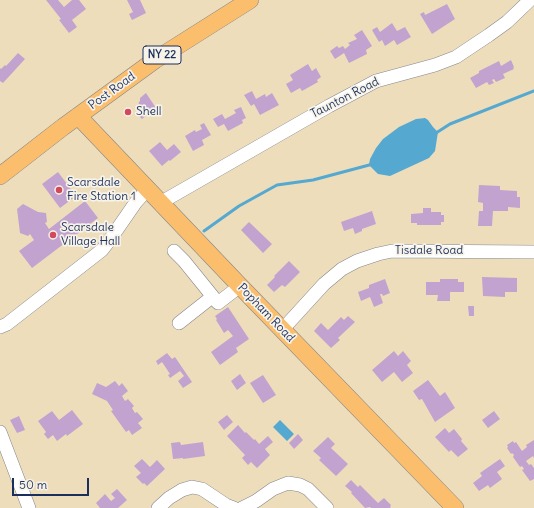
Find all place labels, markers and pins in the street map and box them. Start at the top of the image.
place label: Shell [136,105,161,119]
marker: Shell [123,107,133,117]
place label: Scarsdale Fire Station 1 [67,176,136,204]
marker: Scarsdale Fire Station 1 [54,185,64,195]
place label: Scarsdale Village Hall [61,221,120,249]
marker: Scarsdale Village Hall [48,230,58,240]

